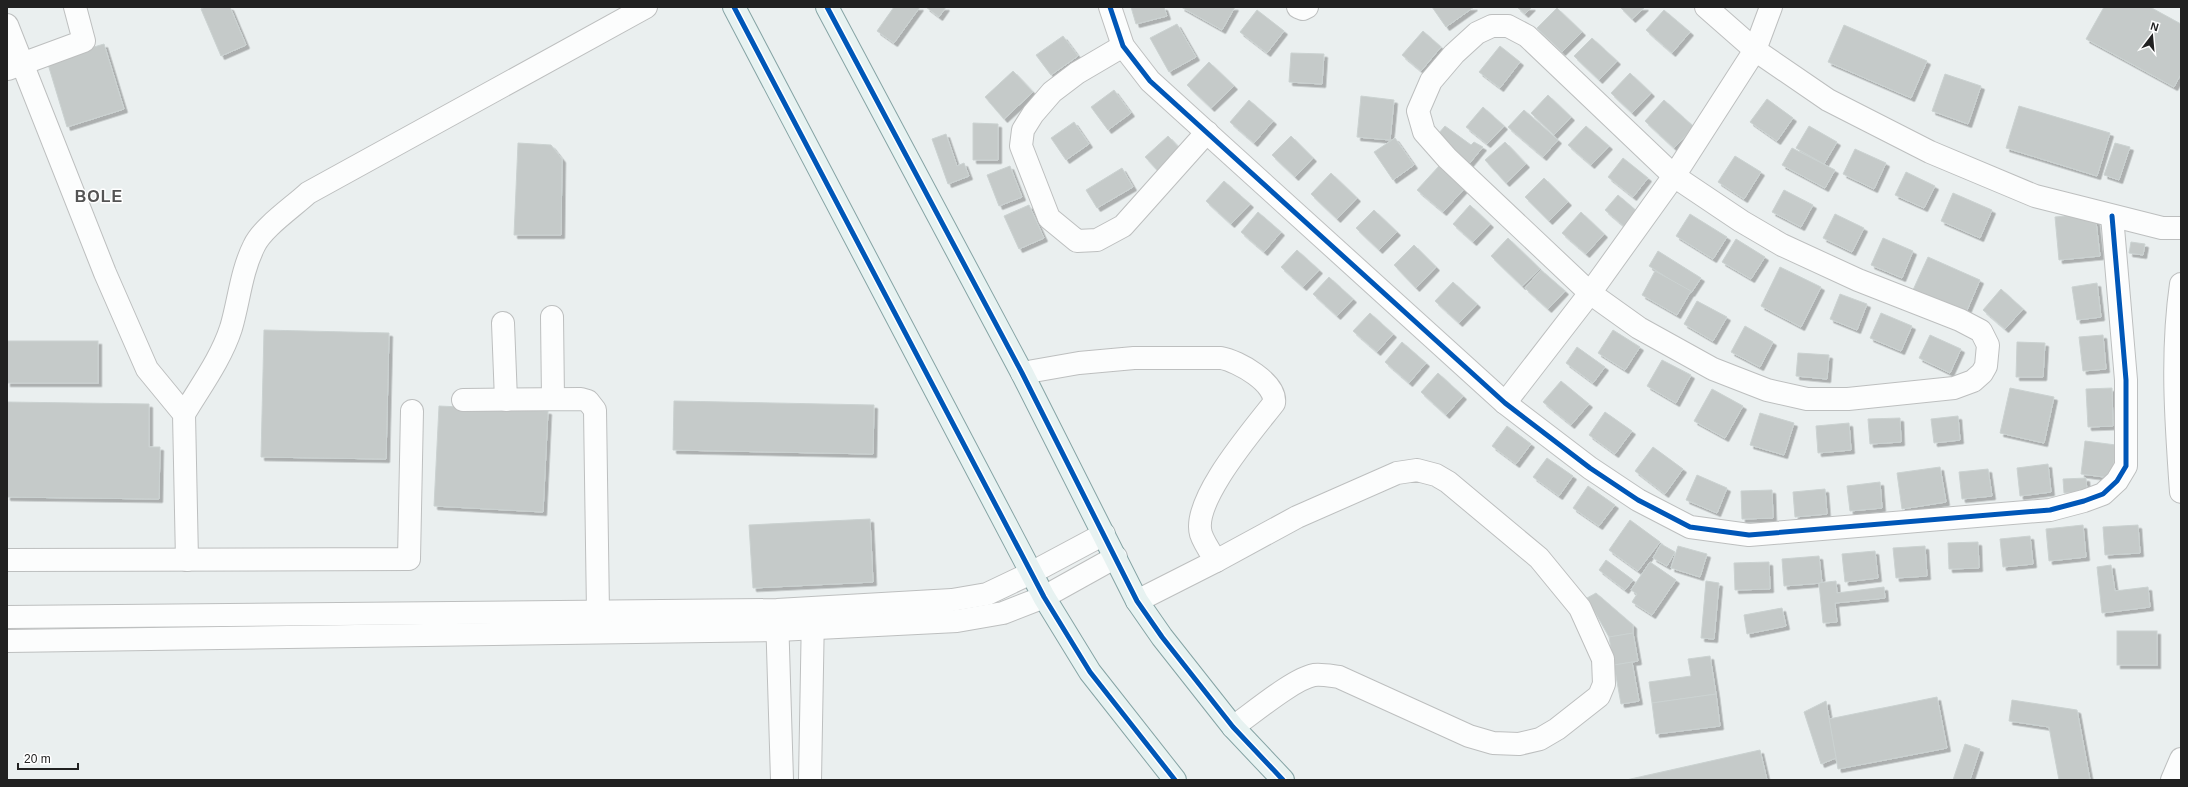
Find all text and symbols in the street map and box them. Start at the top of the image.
north arrow [2132,16,2172,56]
text: N [2149,20,2160,33]
district label: BOLE [75,188,123,205]
scale bar [18,745,78,771]
text: 20 m [24,752,51,766]

